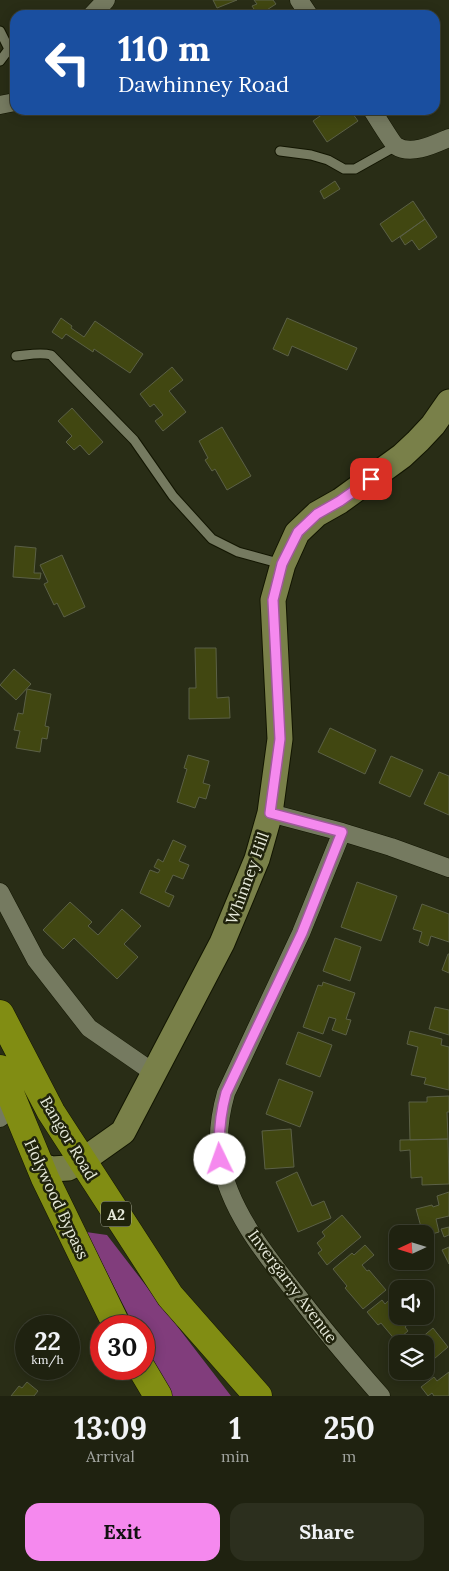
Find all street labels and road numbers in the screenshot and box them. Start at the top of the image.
street label: Whinney Hill [221,829,273,927]
street label: Bangor Road [36,1092,102,1184]
street label: Holywood Bypass [20,1136,94,1262]
road number: A2 [101,1202,131,1226]
street label: Invergarry Avenue [244,1226,342,1347]

